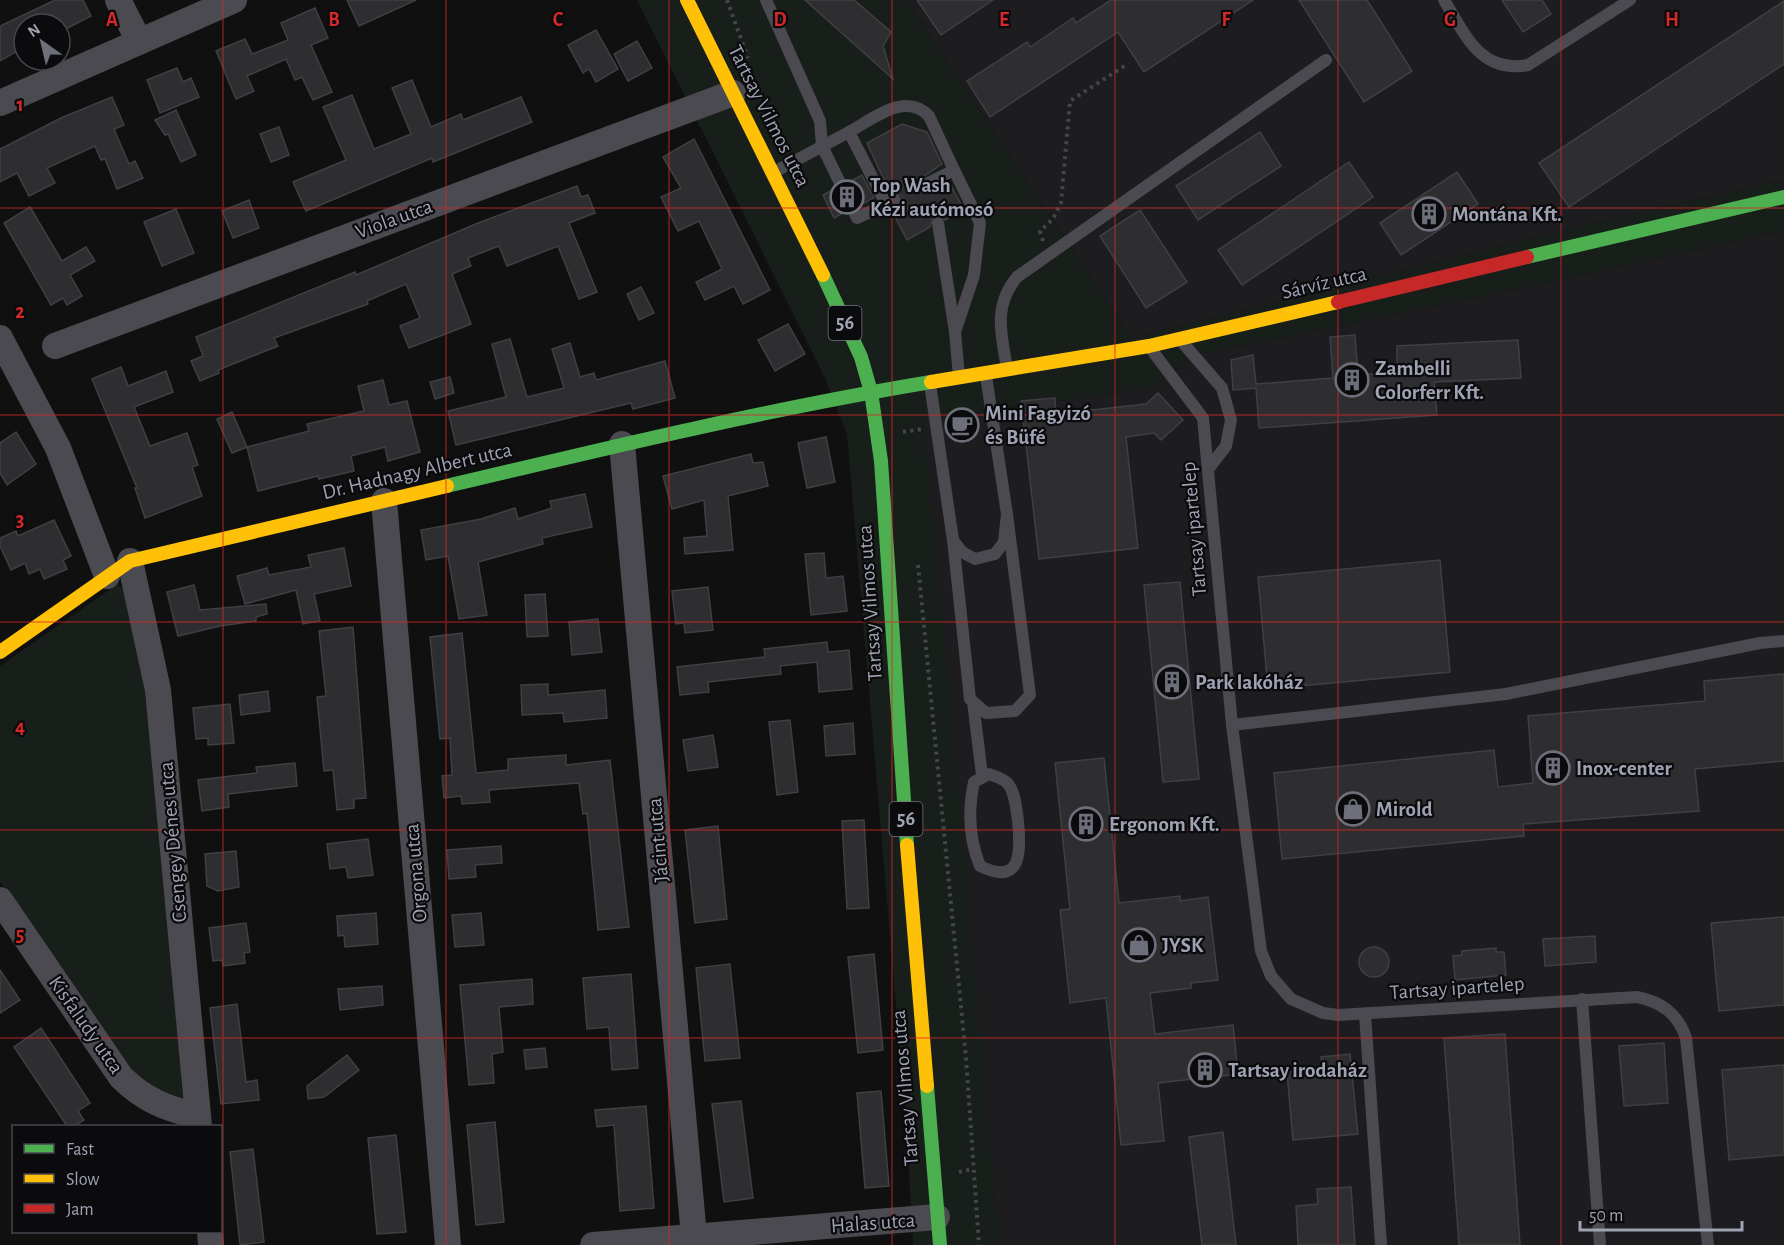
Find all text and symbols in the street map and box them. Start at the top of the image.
text: A [106,10,118,30]
text: B [328,10,340,30]
text: C [553,10,564,30]
text: D [773,10,787,30]
text: E [999,10,1009,30]
text: F [1221,10,1231,30]
text: G [1444,10,1456,30]
text: H [1665,10,1679,30]
north arrow [12,12,72,72]
text: N [25,21,43,40]
street label: Tartsay Vilmos utca [724,41,814,191]
text: 1 [16,95,24,115]
place label: Top Wash Kézi autómosó [870,175,993,220]
building icon: Top Wash Kézi autómosó [829,179,865,215]
street label: Viola utca [353,195,436,243]
building icon: Montána Kft. [1411,196,1447,232]
place label: Montána Kft. [1452,204,1562,225]
street label: Sárvíz utca [1279,263,1369,303]
text: 2 [15,302,25,322]
road number: 56 [828,306,862,340]
place label: Zambelli Colorferr Kft. [1375,358,1484,403]
building icon: Zambelli Colorferr Kft. [1334,362,1370,398]
place label: Mini Fagyizó és Büfé [985,403,1091,448]
cafe icon: Mini Fagyizó és Büfé [944,407,980,443]
street label: Dr. Hadnagy Albert utca [320,439,514,503]
street label: Tartsay ipartelep [1178,461,1210,597]
text: 3 [16,510,24,530]
street label: Tartsay Vilmos utca [854,524,886,682]
building icon: Park lakóház [1154,664,1190,700]
place label: Park lakóház [1195,672,1303,693]
text: 4 [15,717,25,737]
building icon: Inox-center [1535,750,1571,786]
place label: Inox-center [1576,758,1673,779]
street label: Csengey Dénes utca [155,760,190,923]
shop icon: Mirold [1335,791,1371,827]
street label: Jácint utca [644,797,672,883]
place label: Mirold [1376,799,1432,820]
road number: 56 [890,802,922,836]
building icon: Ergonom Kft. [1068,806,1104,842]
place label: Ergonom Kft. [1109,814,1219,835]
street label: Orgona utca [401,822,431,923]
text: 5 [16,925,24,945]
shop icon: JYSK [1121,927,1157,963]
place label: JYSK [1162,935,1204,956]
street label: Kisfaludy utca [45,972,127,1078]
street label: Tartsay ipartelep [1389,973,1525,1003]
street label: Tartsay Vilmos utca [888,1009,922,1167]
building icon: Tartsay irodaház [1187,1052,1223,1088]
place label: Tartsay irodaház [1228,1060,1367,1081]
legend [12,1125,222,1233]
text: Fast [66,1141,94,1159]
text: Slow [66,1171,99,1189]
scale bar [1580,1194,1742,1232]
text: Jam [66,1201,94,1219]
text: 50 m [1589,1207,1623,1225]
street label: Halas utca [830,1210,916,1236]

